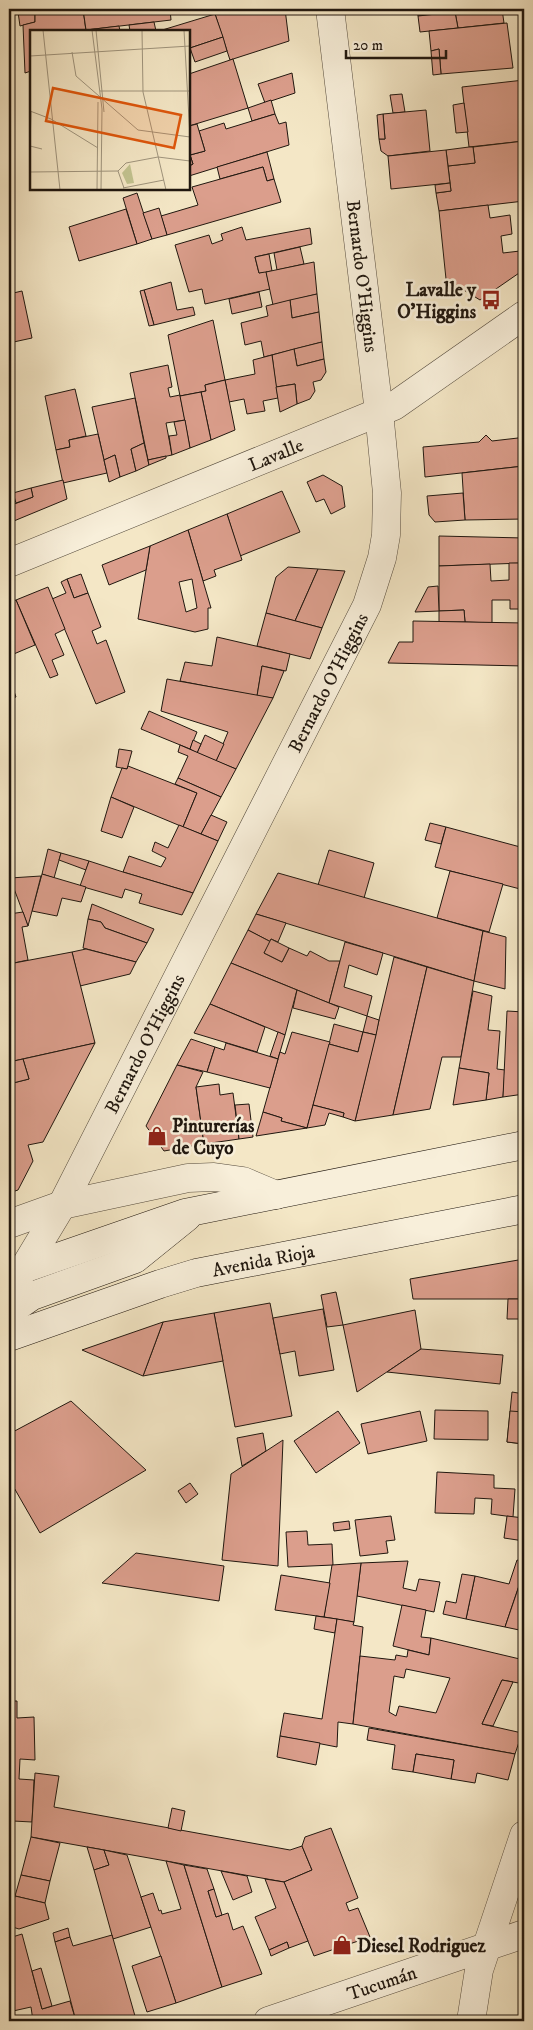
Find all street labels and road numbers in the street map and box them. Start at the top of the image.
street label: Bernardo O'Higgins [341,199,382,354]
street label: Lavalle [245,434,307,477]
street label: Bernardo O'Higgins [284,609,374,757]
street label: Bernardo O'Higgins [100,970,191,1118]
street label: Avenida Rioja [210,1240,317,1283]
street label: Tucumán [344,1961,420,2006]

